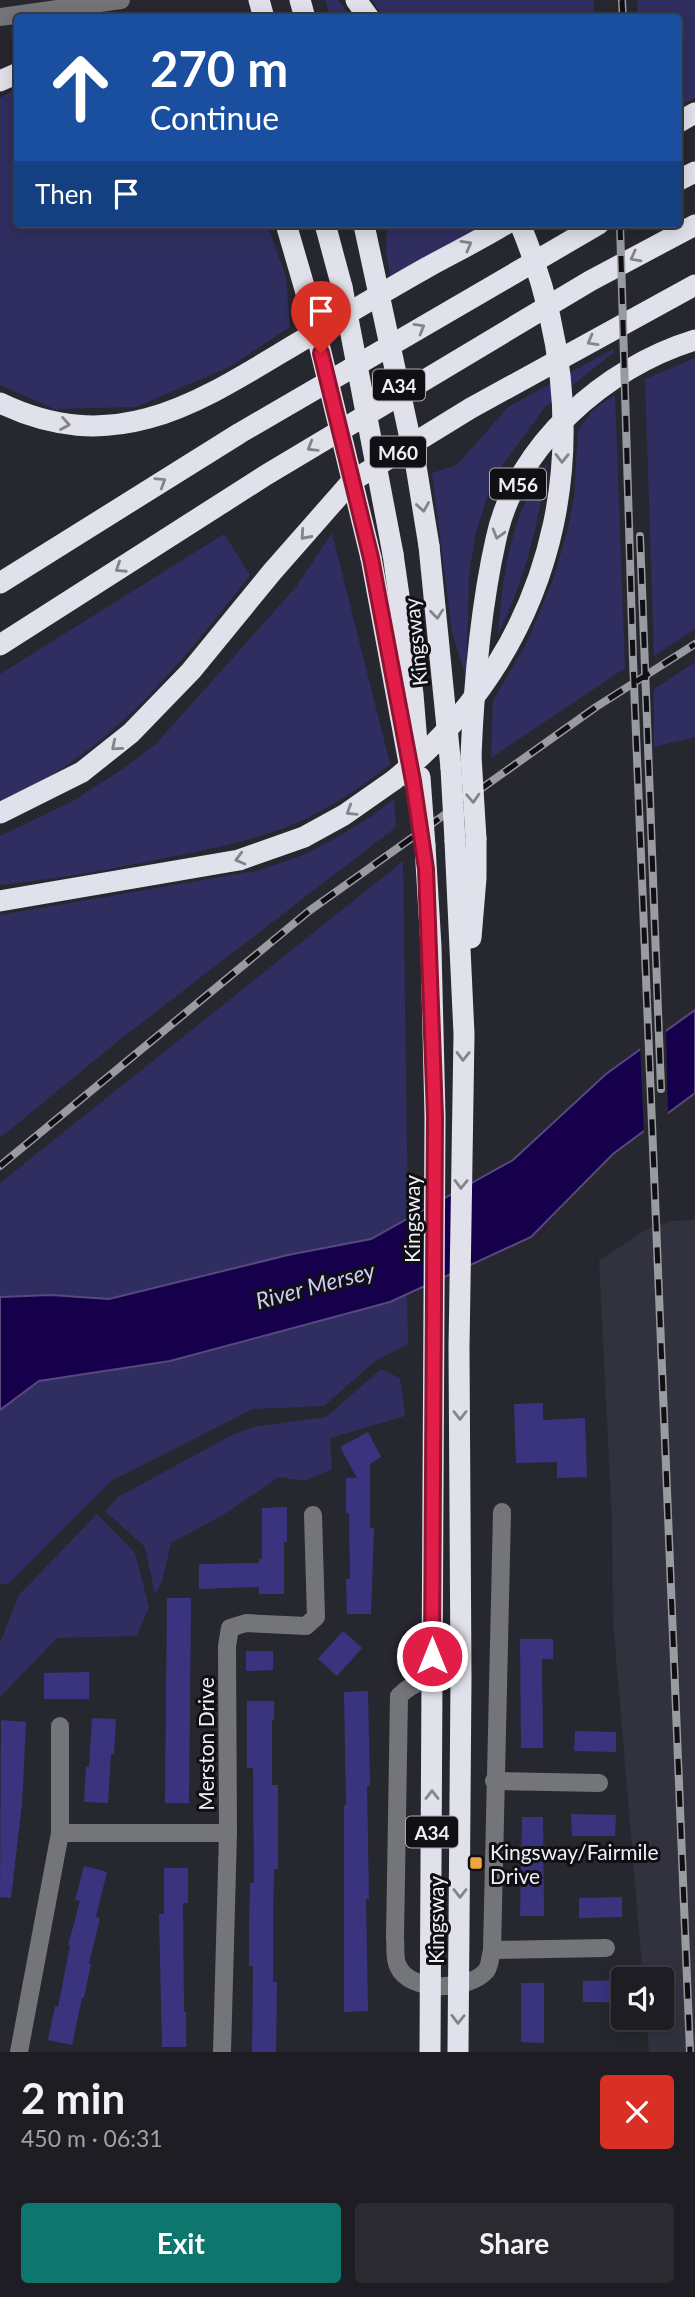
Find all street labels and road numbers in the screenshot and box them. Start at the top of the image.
road number: A34 [373,370,425,400]
road number: M60 [370,436,426,467]
road number: M56 [490,468,546,499]
street label: Kingsway [398,597,432,687]
street label: Kingsway [399,1175,424,1263]
street label: Merston Drive [193,1677,218,1811]
road number: A34 [406,1816,458,1848]
street label: Kingsway [423,1876,448,1964]

